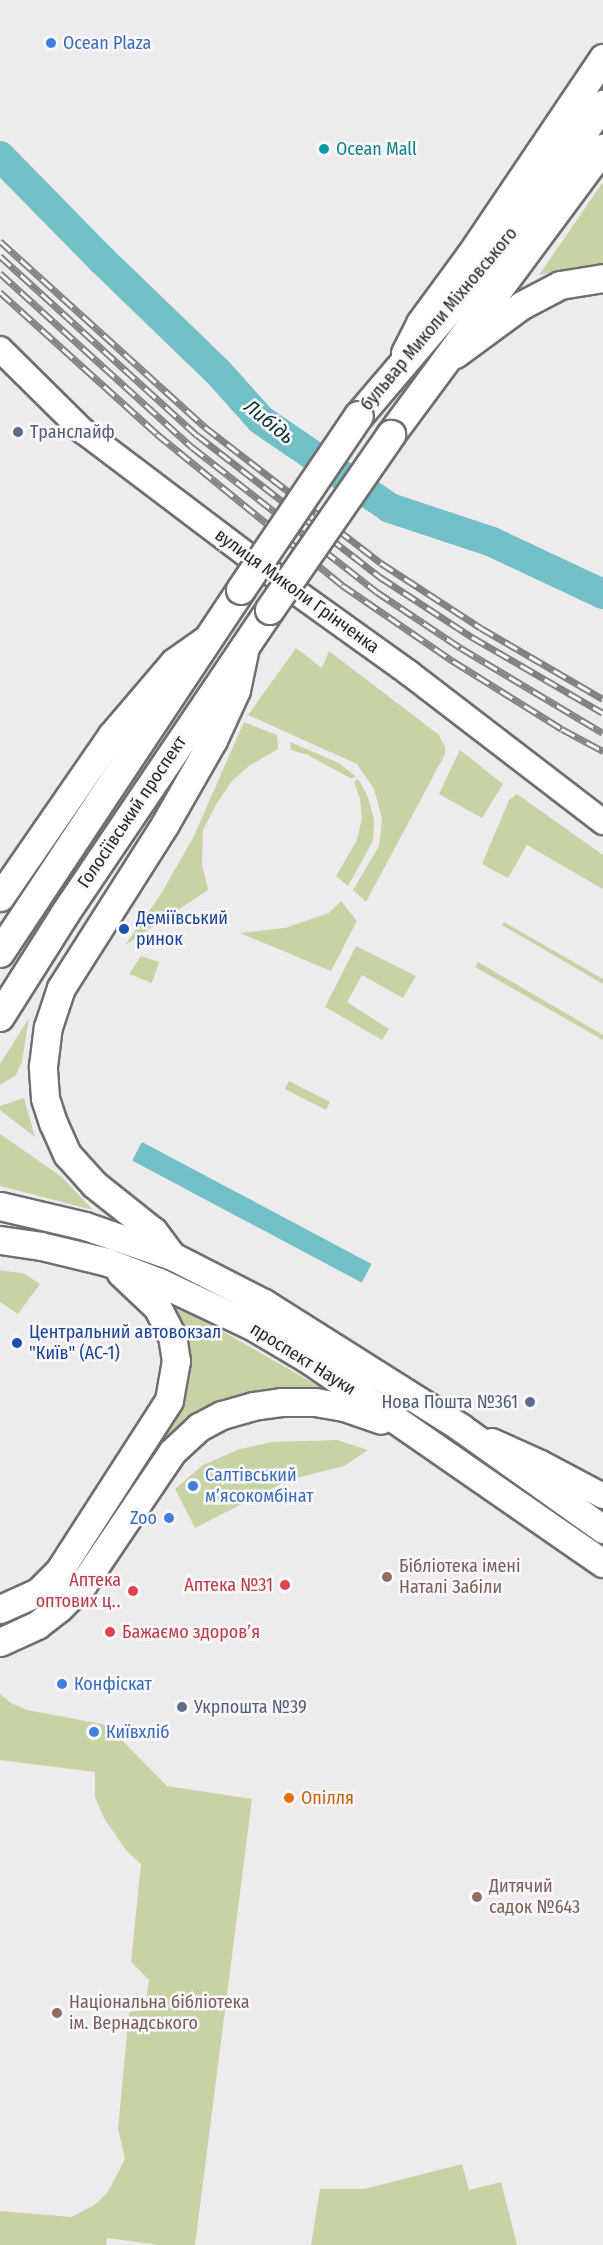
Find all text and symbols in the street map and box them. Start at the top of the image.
place label: Ocean Plaza [63,32,151,54]
marker: Ocean Plaza [44,36,58,50]
place label: Ocean Mall [336,138,417,160]
marker: Ocean Mall [317,142,331,156]
street label: бульвар Миколи Міхновського [356,223,522,415]
water label: Либідь [239,395,299,449]
place label: Транслайф [30,421,115,443]
marker: Транслайф [11,425,25,439]
street label: вулиця Миколи Грінченка [211,524,383,658]
street label: Голосіївський проспект [73,732,191,892]
place label: Деміївський ринок [136,908,228,950]
marker: Деміївський ринок [117,922,131,936]
street label: проспект Науки [246,1318,360,1400]
place label: Центральний автовокзал "Київ" (АС-1) [29,1322,221,1364]
marker: Центральний автовокзал "Київ" (АС-1) [10,1336,24,1350]
place label: Нова Пошта №361 [381,1391,518,1413]
marker: Нова Пошта №361 [523,1395,537,1409]
place label: Салтівський мʼясокомбінат [205,1465,313,1508]
marker: Салтівський мʼясокомбінат [186,1479,200,1493]
place label: Zoo [130,1507,157,1529]
marker: Zoo [162,1511,176,1525]
place label: Бібліотека імені Наталі Забіли [399,1556,520,1598]
place label: Аптека оптових ц‥ [36,1570,121,1612]
marker: Бібліотека імені Наталі Забіли [380,1570,394,1584]
place label: Аптека №31 [184,1574,273,1596]
marker: Аптека №31 [278,1578,292,1592]
marker: Аптека оптових ц‥ [126,1584,140,1598]
place label: Бажаємо здоровʼя [122,1621,260,1643]
marker: Бажаємо здоровʼя [103,1625,117,1639]
place label: Конфіскат [74,1673,152,1695]
marker: Конфіскат [55,1677,69,1691]
place label: Укрпошта №39 [194,1696,307,1718]
marker: Укрпошта №39 [175,1700,189,1714]
place label: Київхліб [106,1721,170,1743]
marker: Київхліб [87,1725,101,1739]
place label: Опілля [301,1787,354,1809]
marker: Опілля [282,1791,296,1805]
place label: Дитячий садок №643 [489,1876,580,1918]
marker: Дитячий садок №643 [470,1890,484,1904]
place label: Національна бібліотека ім. Вернадського [69,1992,250,2034]
marker: Національна бібліотека ім. Вернадського [50,2006,64,2020]

